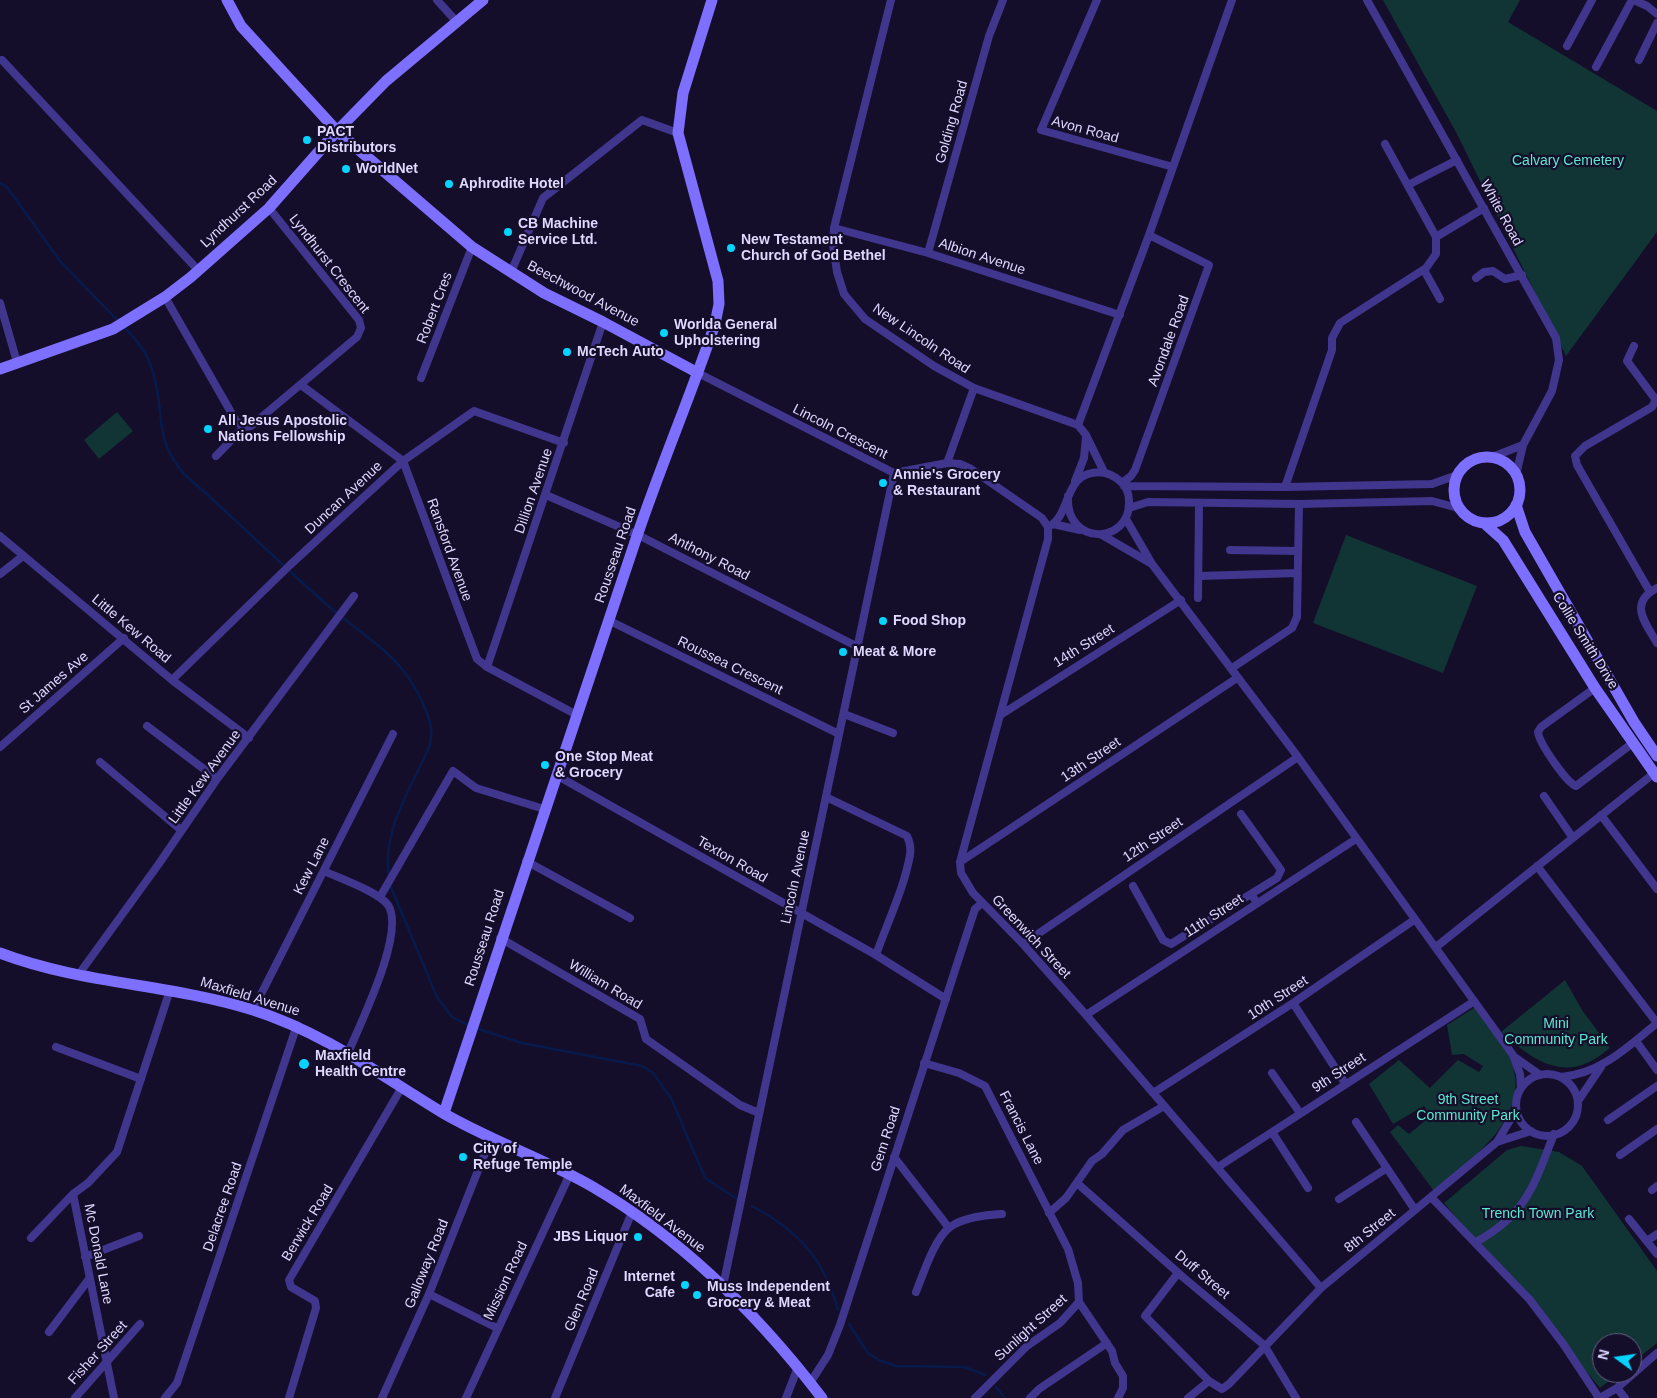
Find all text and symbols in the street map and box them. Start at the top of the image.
street label: Golding Road [932,79,972,165]
street label: Avon Road [1049,113,1121,147]
place label: PACT Distributors [317,124,396,156]
marker: PACT Distributors [301,134,313,146]
park label: Calvary Cemetery [1512,153,1624,169]
place label: WorldNet [356,161,418,177]
marker: WorldNet [340,163,352,175]
street label: Lyndhurst Road [197,172,281,252]
place label: Aphrodite Hotel [459,176,564,192]
street label: White Road [1476,177,1526,249]
marker: Aphrodite Hotel [443,178,455,190]
street label: Lyndhurst Crescent [285,211,373,317]
place label: CB Machine Service Ltd. [518,216,598,248]
marker: CB Machine Service Ltd. [502,226,514,238]
place label: New Testament Church of God Bethel [741,232,886,264]
street label: Albion Avenue [937,235,1027,279]
marker: New Testament Church of God Bethel [725,242,737,254]
street label: Beechwood Avenue [524,257,642,331]
street label: Robert Cres [414,270,456,346]
street label: Avondale Road [1145,293,1193,389]
street label: New Lincoln Road [869,300,973,378]
place label: Worlda General Upholstering [674,317,777,350]
marker: Worlda General Upholstering [658,327,670,339]
place label: McTech Auto [577,344,664,360]
marker: McTech Auto [561,346,573,358]
street label: Lincoln Crescent [790,401,890,463]
place label: All Jesus Apostolic Nations Fellowship [218,413,347,446]
marker: All Jesus Apostolic Nations Fellowship [202,423,214,435]
street label: Dillion Avenue [512,446,556,536]
street label: Duncan Avenue [302,458,386,538]
place label: Annie's Grocery & Restaurant [893,467,1001,500]
marker: Annie's Grocery & Restaurant [877,477,889,489]
street label: Ransford Avenue [423,496,475,604]
street label: Rousseau Road [592,505,640,605]
street label: Anthony Road [666,529,752,585]
street label: Collie Smith Drive [1548,589,1622,693]
street label: Little Kew Road [88,591,174,667]
place label: Food Shop [893,613,966,629]
marker: Food Shop [877,615,889,627]
street label: 14th Street [1051,621,1117,671]
street label: Roussea Crescent [675,633,785,699]
place label: Meat & More [853,644,936,660]
marker: Meat & More [837,646,849,658]
street label: St James Ave [16,648,92,718]
street label: Little Kew Avenue [165,727,245,827]
street label: 13th Street [1058,734,1124,786]
place label: One Stop Meat & Grocery [555,749,653,782]
marker: One Stop Meat & Grocery [539,759,551,771]
street label: 12th Street [1120,814,1186,866]
street label: Lincoln Avenue [778,829,814,925]
street label: Texton Road [694,833,770,887]
street label: Kew Lane [290,834,334,898]
street label: Rousseau Road [461,888,509,988]
street label: 11th Street [1181,891,1247,941]
street label: Greenwich Street [988,892,1074,982]
street label: William Road [565,957,645,1013]
street label: 10th Street [1245,972,1311,1024]
street label: Maxfield Avenue [198,974,302,1020]
park label: Mini Community Park [1504,1016,1608,1048]
place label: Maxfield Health Centre [315,1048,406,1080]
street label: 9th Street [1309,1049,1369,1097]
marker: Maxfield Health Centre [297,1057,311,1071]
street label: Francis Lane [995,1088,1047,1168]
park label: 9th Street Community Park [1416,1092,1520,1124]
street label: Gem Road [868,1104,904,1174]
place label: City of Refuge Temple [473,1141,572,1174]
marker: City of Refuge Temple [457,1151,469,1163]
street label: Delacree Road [200,1160,246,1254]
street label: Maxfield Avenue [616,1181,708,1257]
street label: Berwick Road [279,1182,337,1264]
street label: Mc Donald Lane [80,1202,116,1306]
street label: 8th Street [1341,1205,1399,1257]
park label: Trench Town Park [1482,1206,1594,1222]
street label: Galloway Road [401,1217,453,1311]
place label: JBS Liquor [553,1229,628,1245]
marker: JBS Liquor [632,1231,644,1243]
street label: Mission Road [480,1239,532,1323]
street label: Duff Street [1171,1247,1233,1303]
street label: Glen Road [561,1266,603,1334]
place label: Internet Cafe [624,1269,675,1302]
marker: Internet Cafe [679,1279,691,1291]
place label: Muss Independent Grocery & Meat [707,1279,830,1311]
marker: Muss Independent Grocery & Meat [691,1289,703,1301]
street label: Sunlight Street [991,1291,1071,1365]
street label: Fisher Street [65,1318,131,1388]
north arrow [1592,1333,1642,1383]
text: N [1594,1348,1612,1361]

